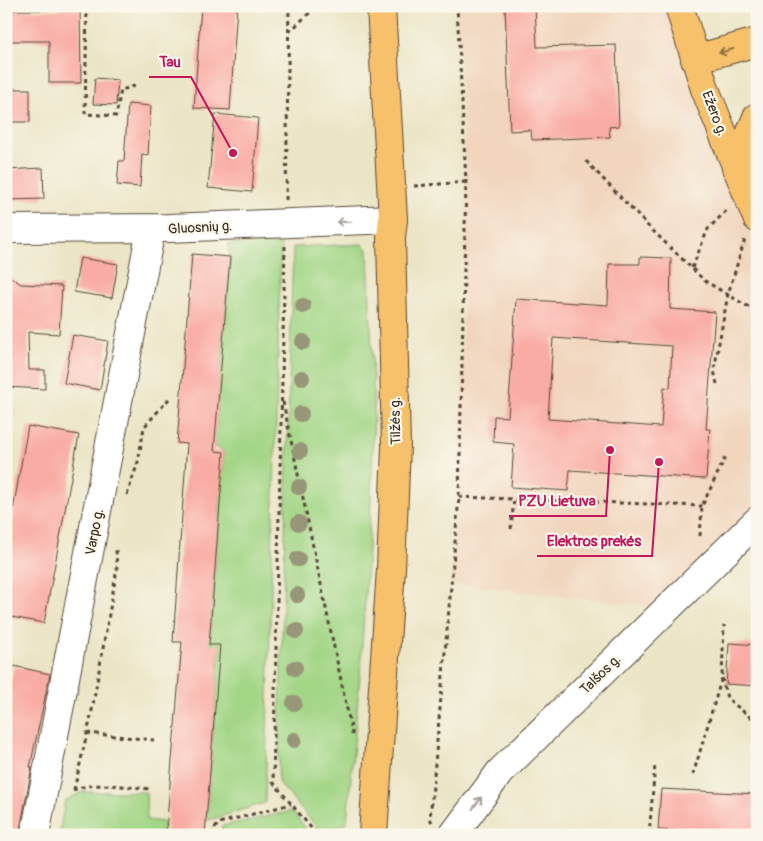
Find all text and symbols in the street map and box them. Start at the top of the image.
one-way arrow [718,46,734,56]
callout: Tau [149,47,191,77]
text: Tau [158,53,181,72]
street label: Ežero g. [698,88,731,138]
street label: Gluosnių g. [168,217,232,238]
one-way arrow [336,217,352,227]
street label: Tilžės g. [387,397,404,445]
callout: PZU Lietuva [509,486,606,516]
text: PZU Lietuva [518,492,596,511]
street label: Varpo g. [82,507,107,557]
callout: Elektros prekės [537,526,652,556]
text: Elektros prekės [547,532,642,551]
street label: Talšos g. [576,651,624,698]
one-way arrow [471,797,482,810]

